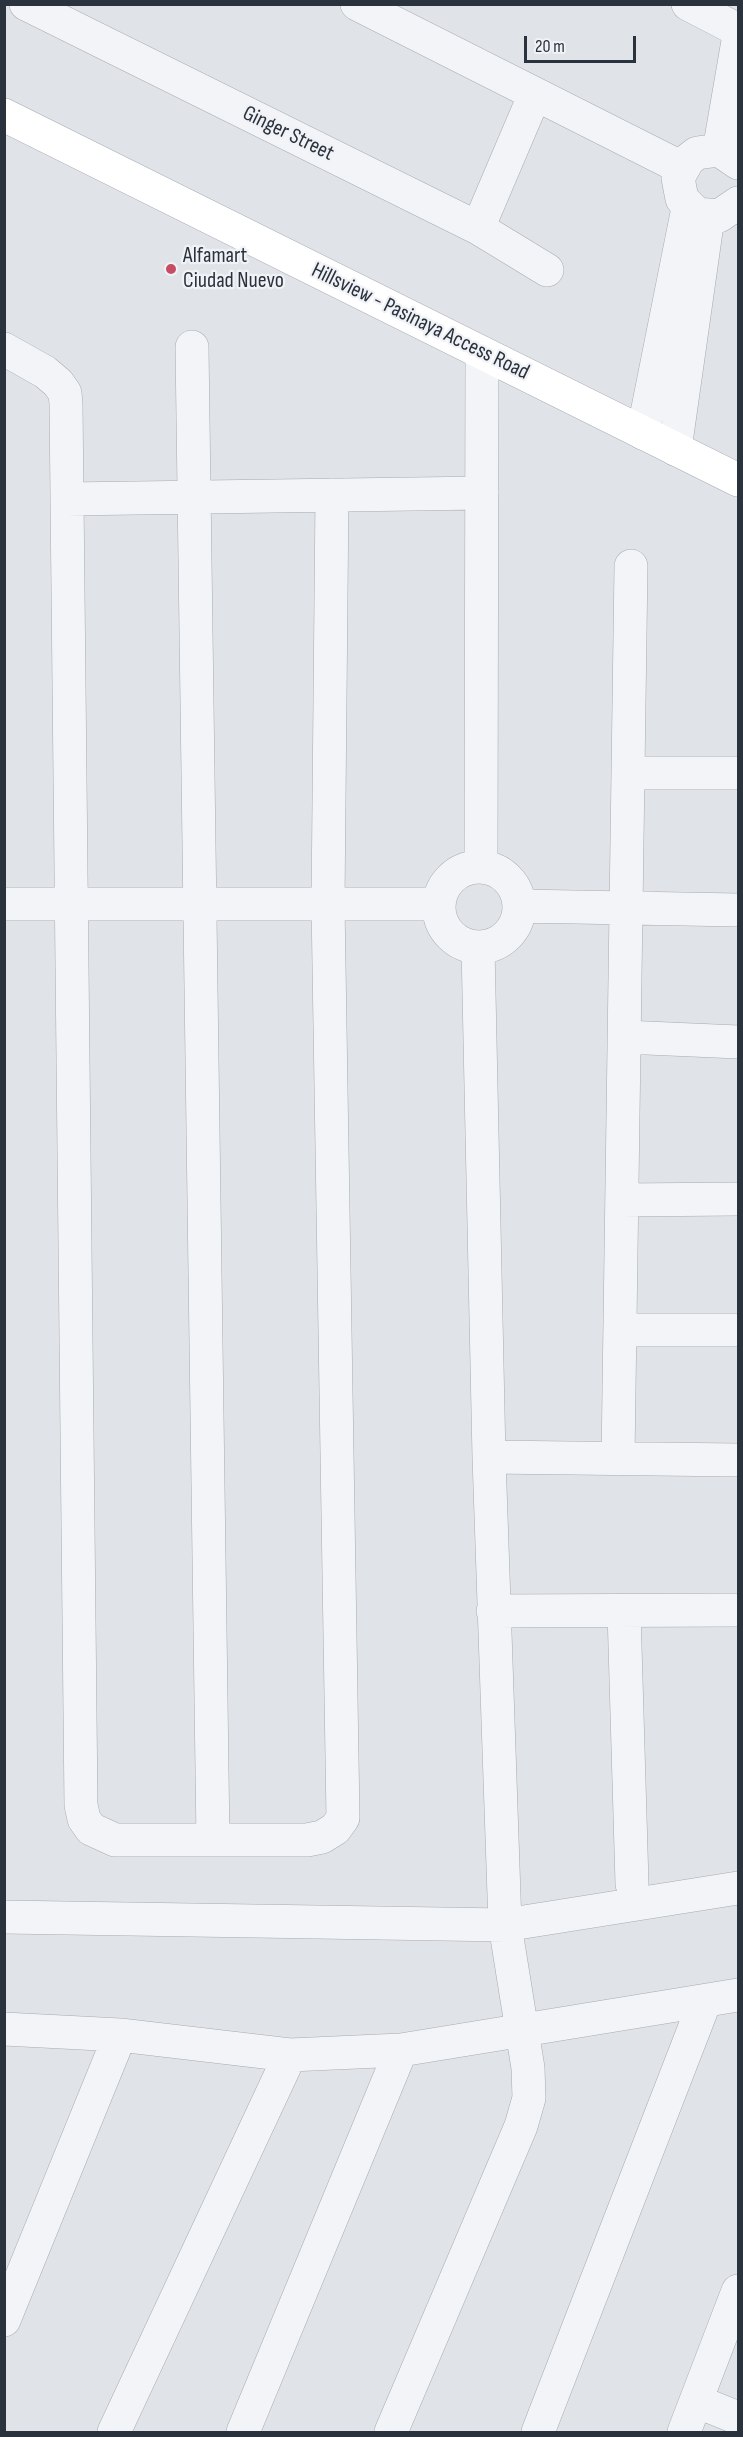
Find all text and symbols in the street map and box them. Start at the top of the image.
scale bar [527,24,640,62]
text: 20 m [535,36,565,57]
street label: Ginger Street [238,101,338,167]
place label: Alfamart Ciudad Nuevo [183,243,284,294]
street label: Hillsview - Pasinaya Access Road [307,258,533,386]
marker: Alfamart Ciudad Nuevo [164,262,178,276]

